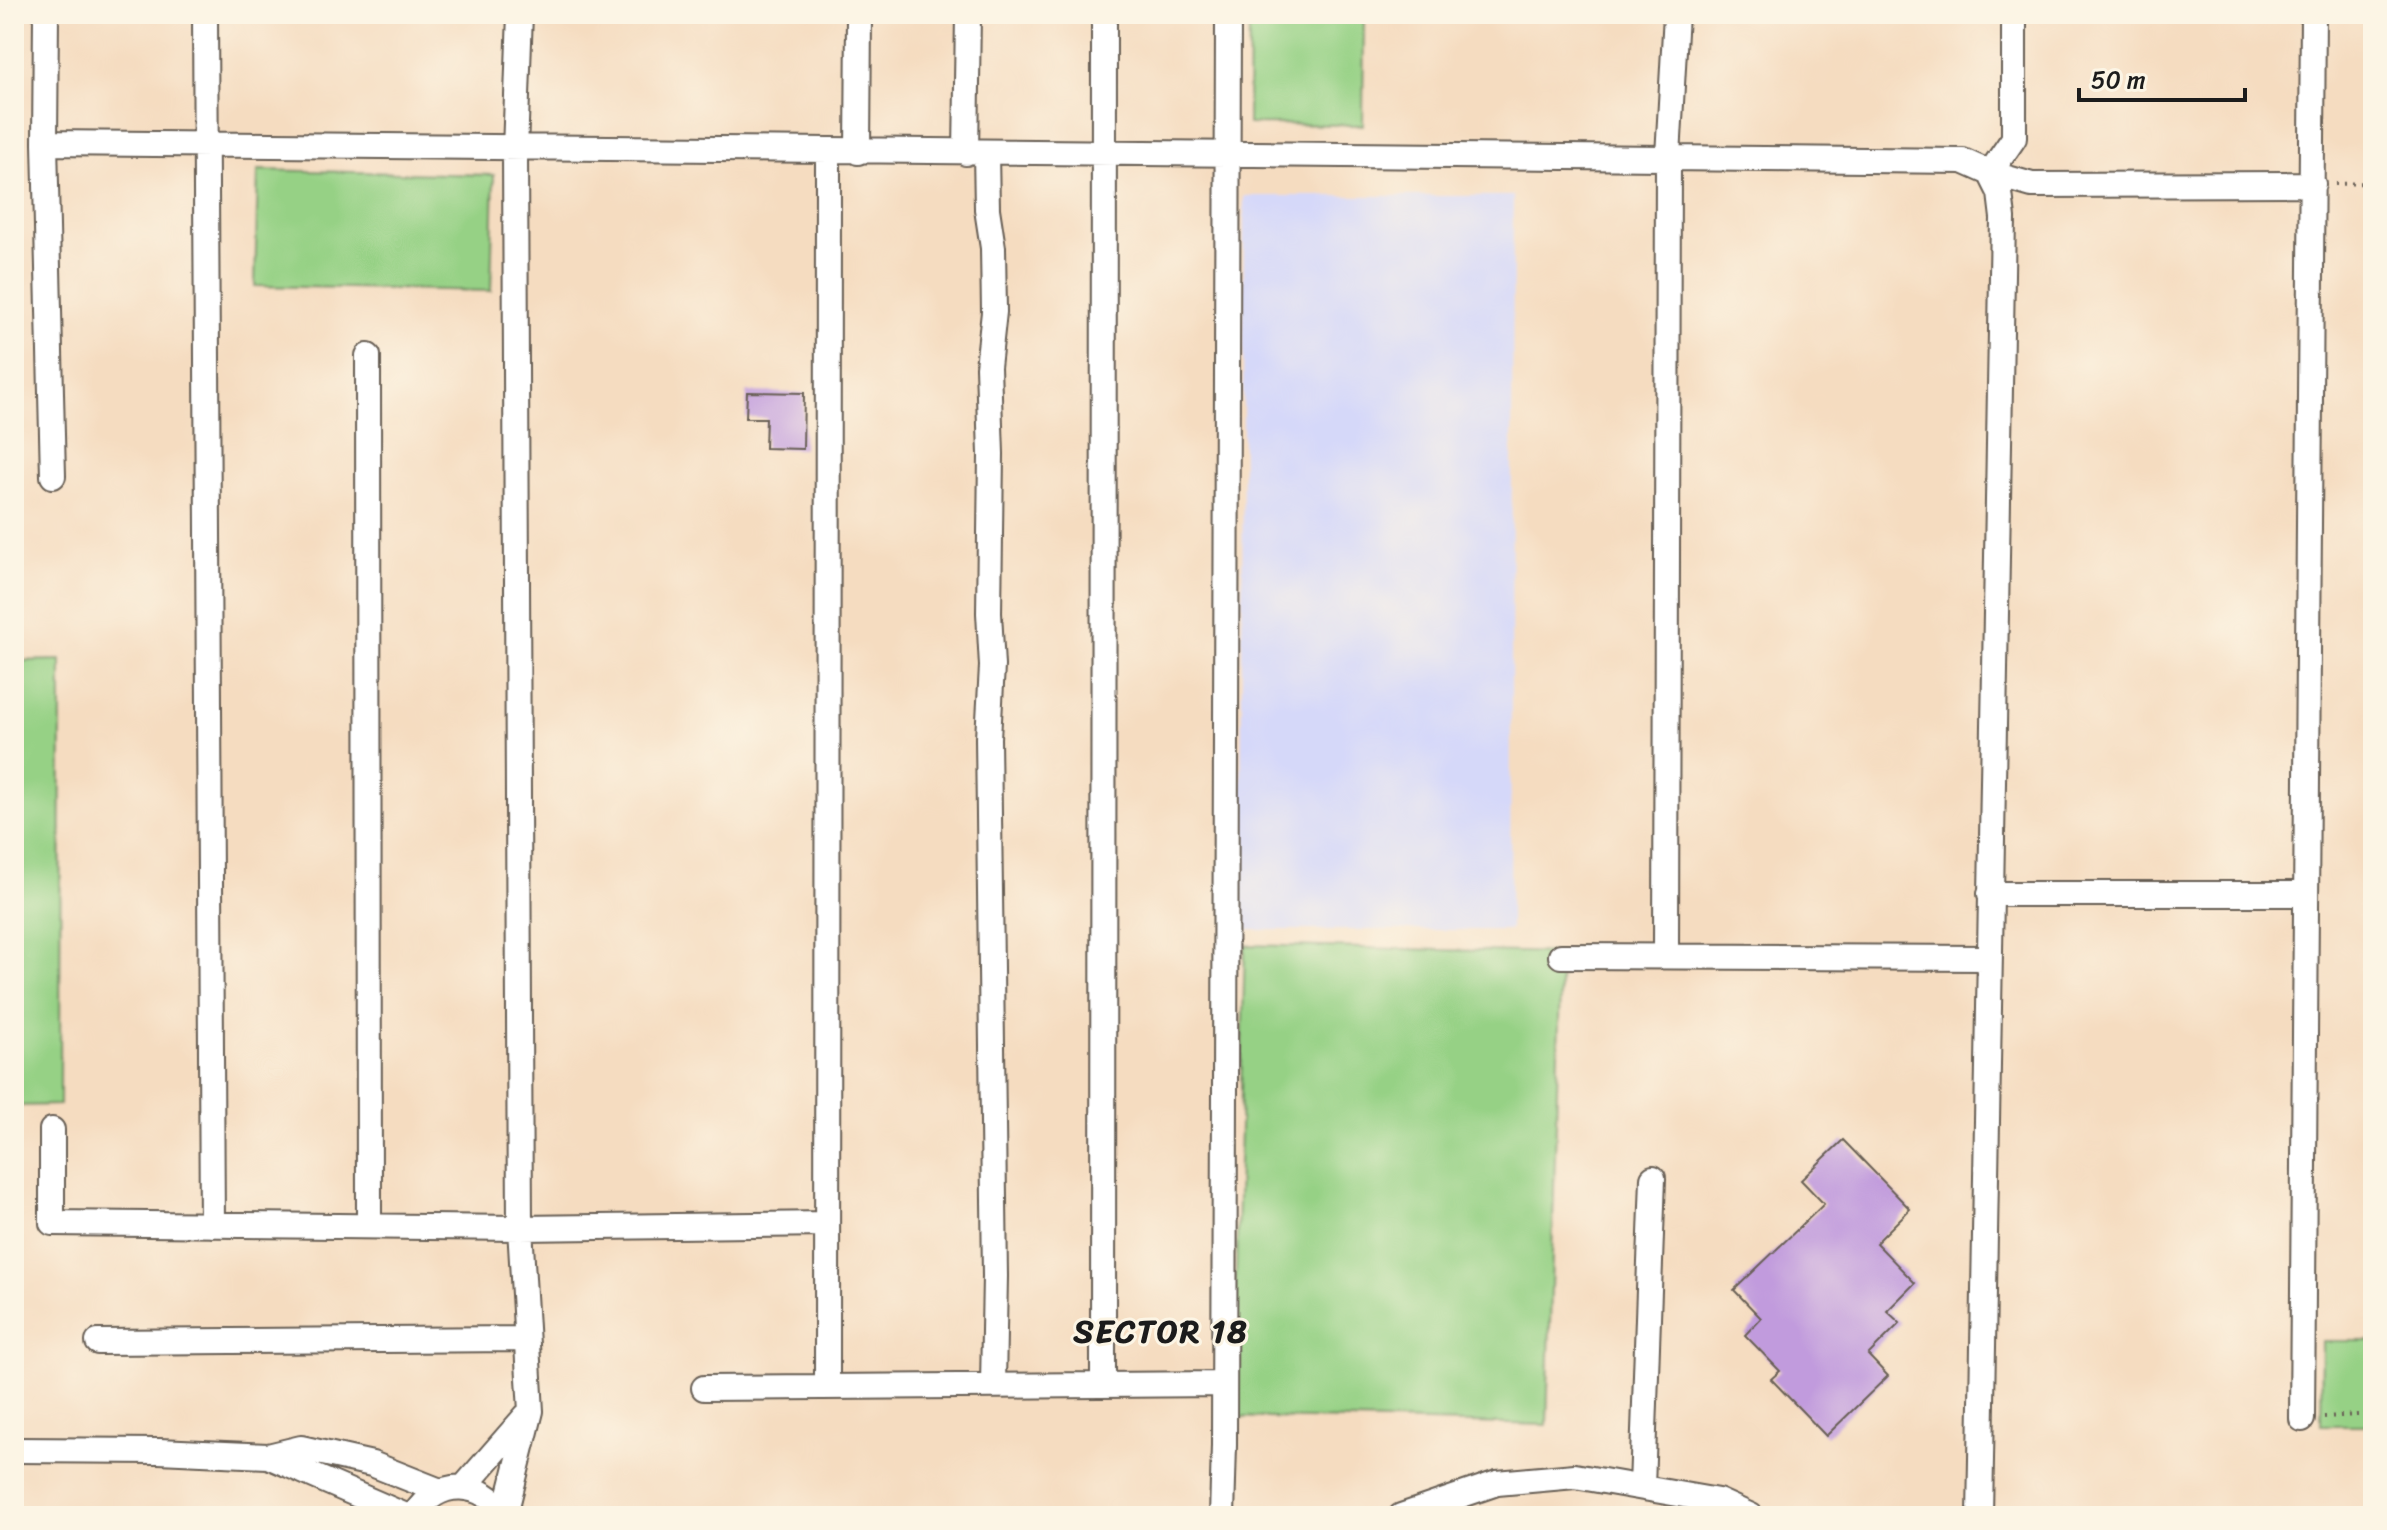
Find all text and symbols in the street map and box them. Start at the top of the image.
scale bar [2079,52,2245,102]
text: 50 m [2091,59,2146,101]
district label: SECTOR 18 [1072,1303,1249,1360]

